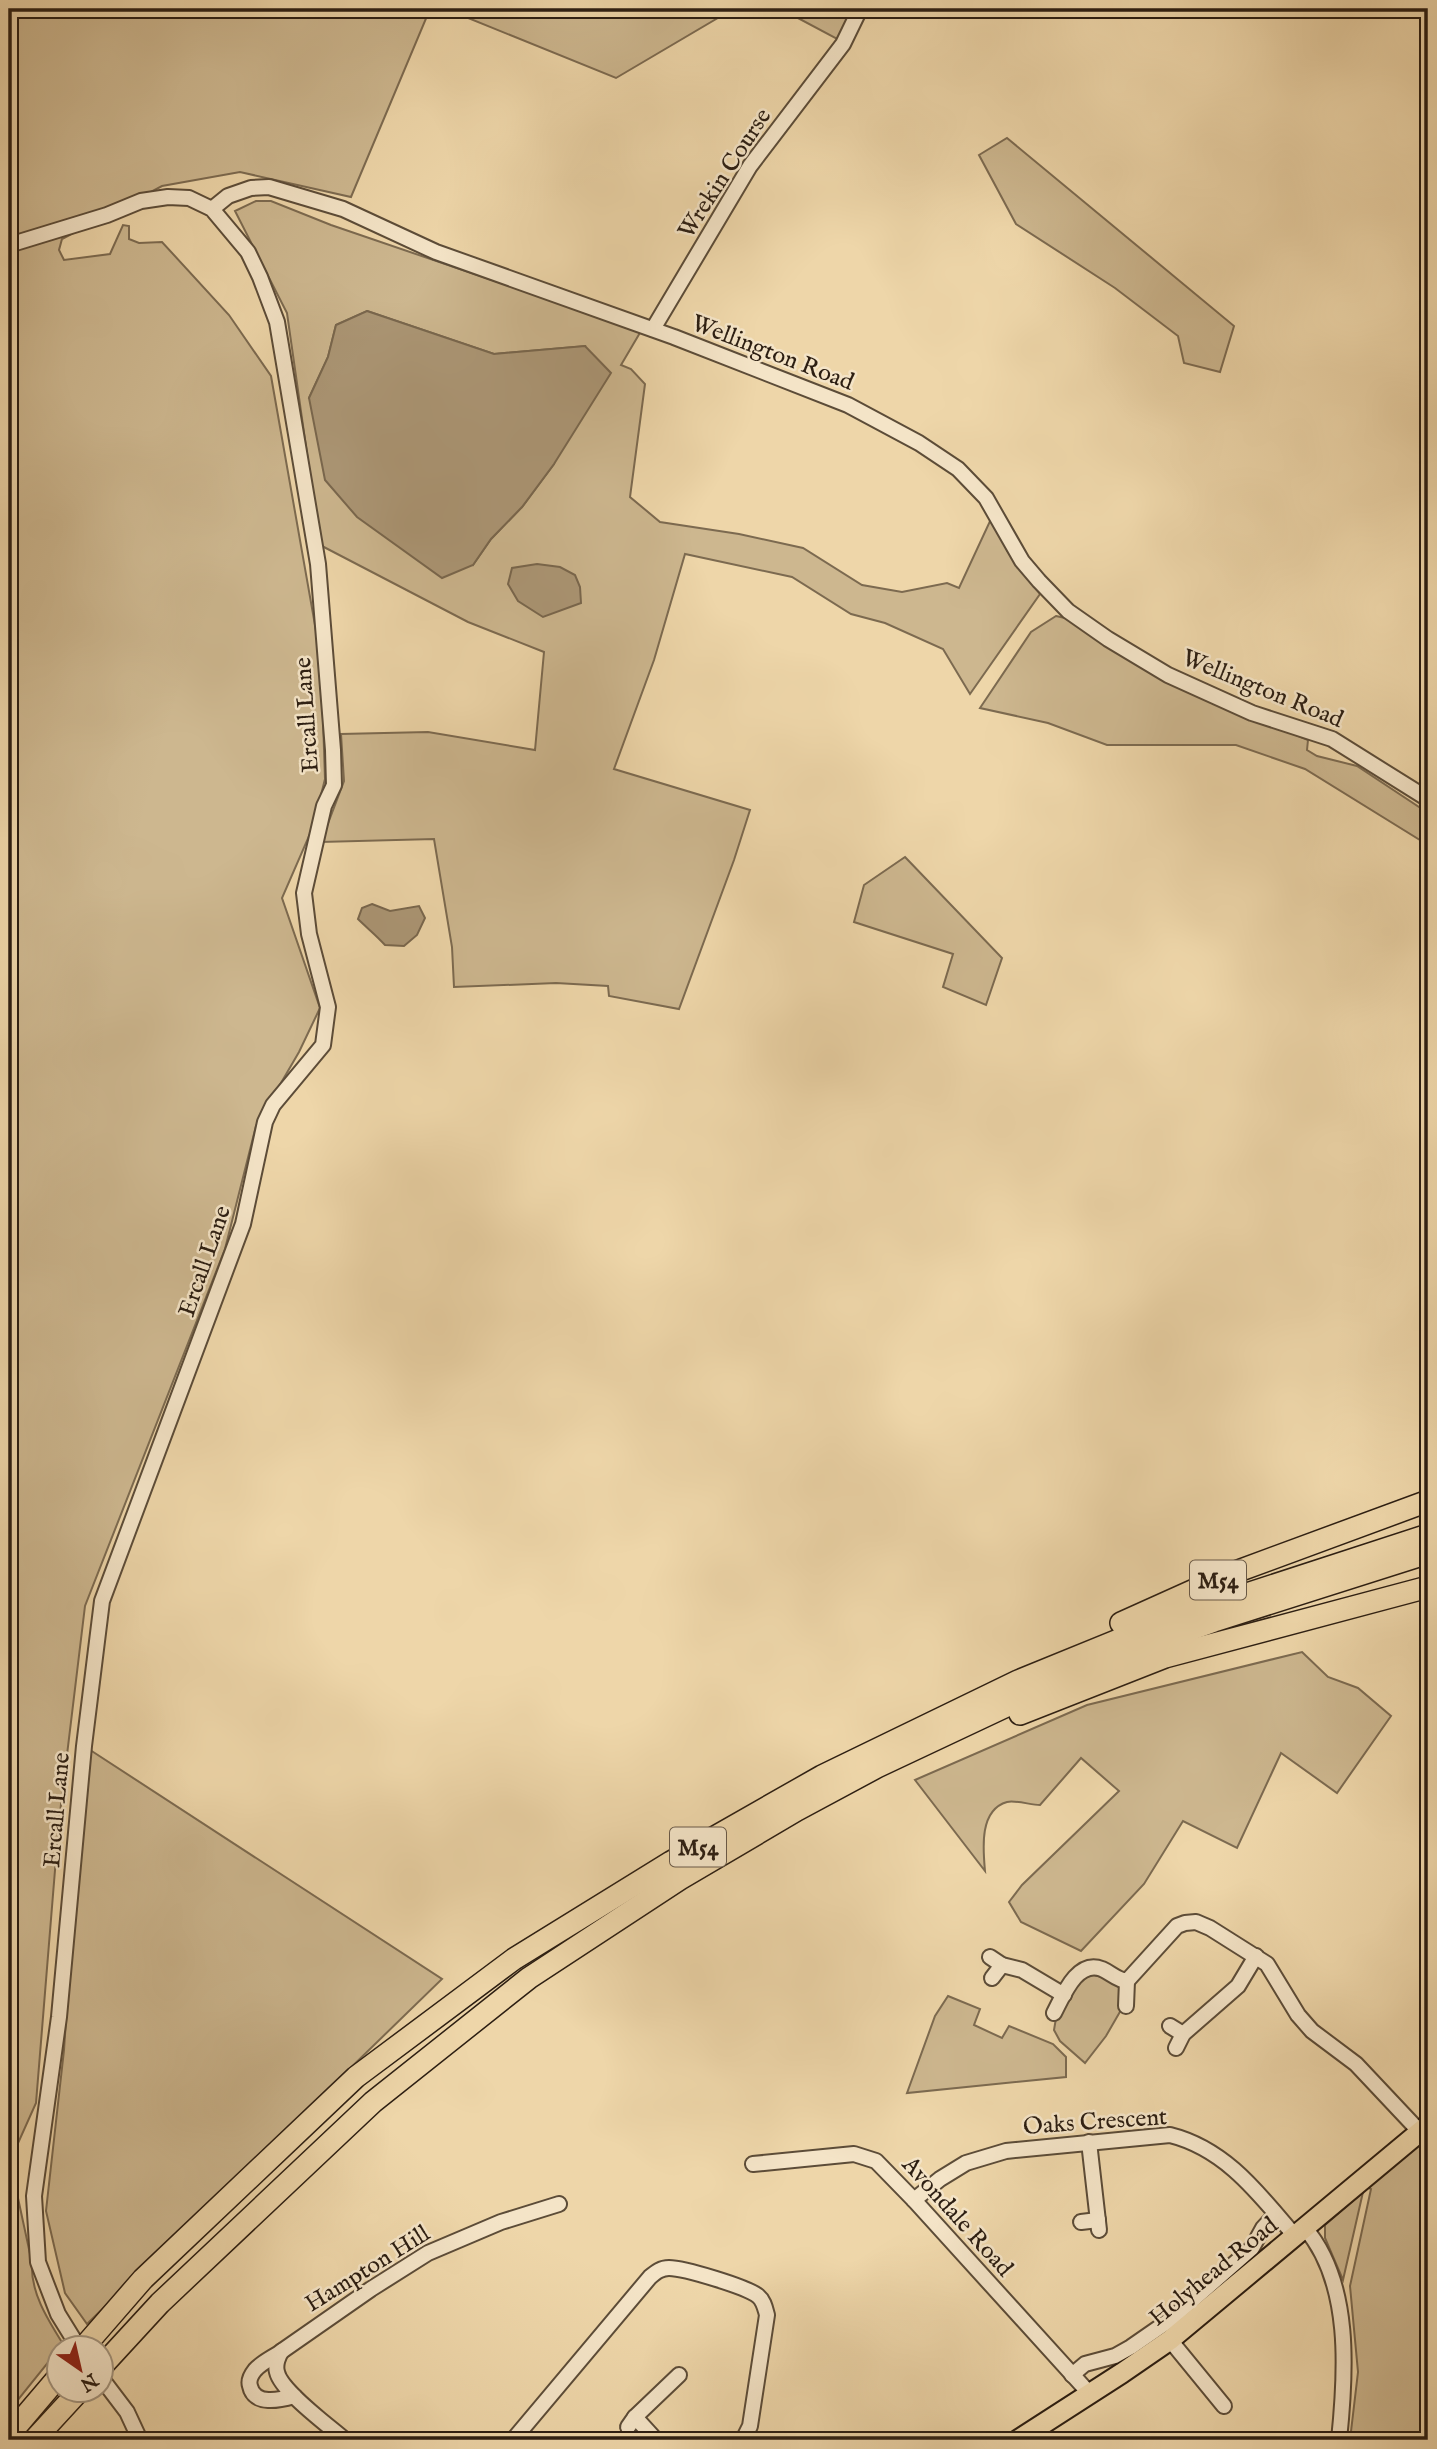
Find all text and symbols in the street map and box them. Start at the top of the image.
street label: Wrekin Course [672,103,779,245]
street label: Wellington Road [687,308,858,399]
street label: Wellington Road [1177,643,1348,736]
street label: Ercall Lane [288,656,327,774]
street label: Ercall Lane [172,1202,239,1321]
road number: M54 [1190,1560,1246,1600]
street label: Ercall Lane [37,1751,78,1869]
road number: M54 [670,1828,726,1866]
street label: Oaks Crescent [1022,2102,1168,2143]
street label: Avondale Road [894,2149,1019,2284]
street label: Holyhead Road [1143,2211,1285,2334]
street label: Hampton Hill [299,2218,436,2320]
north arrow [46,2334,116,2404]
text: N [74,2366,103,2396]

